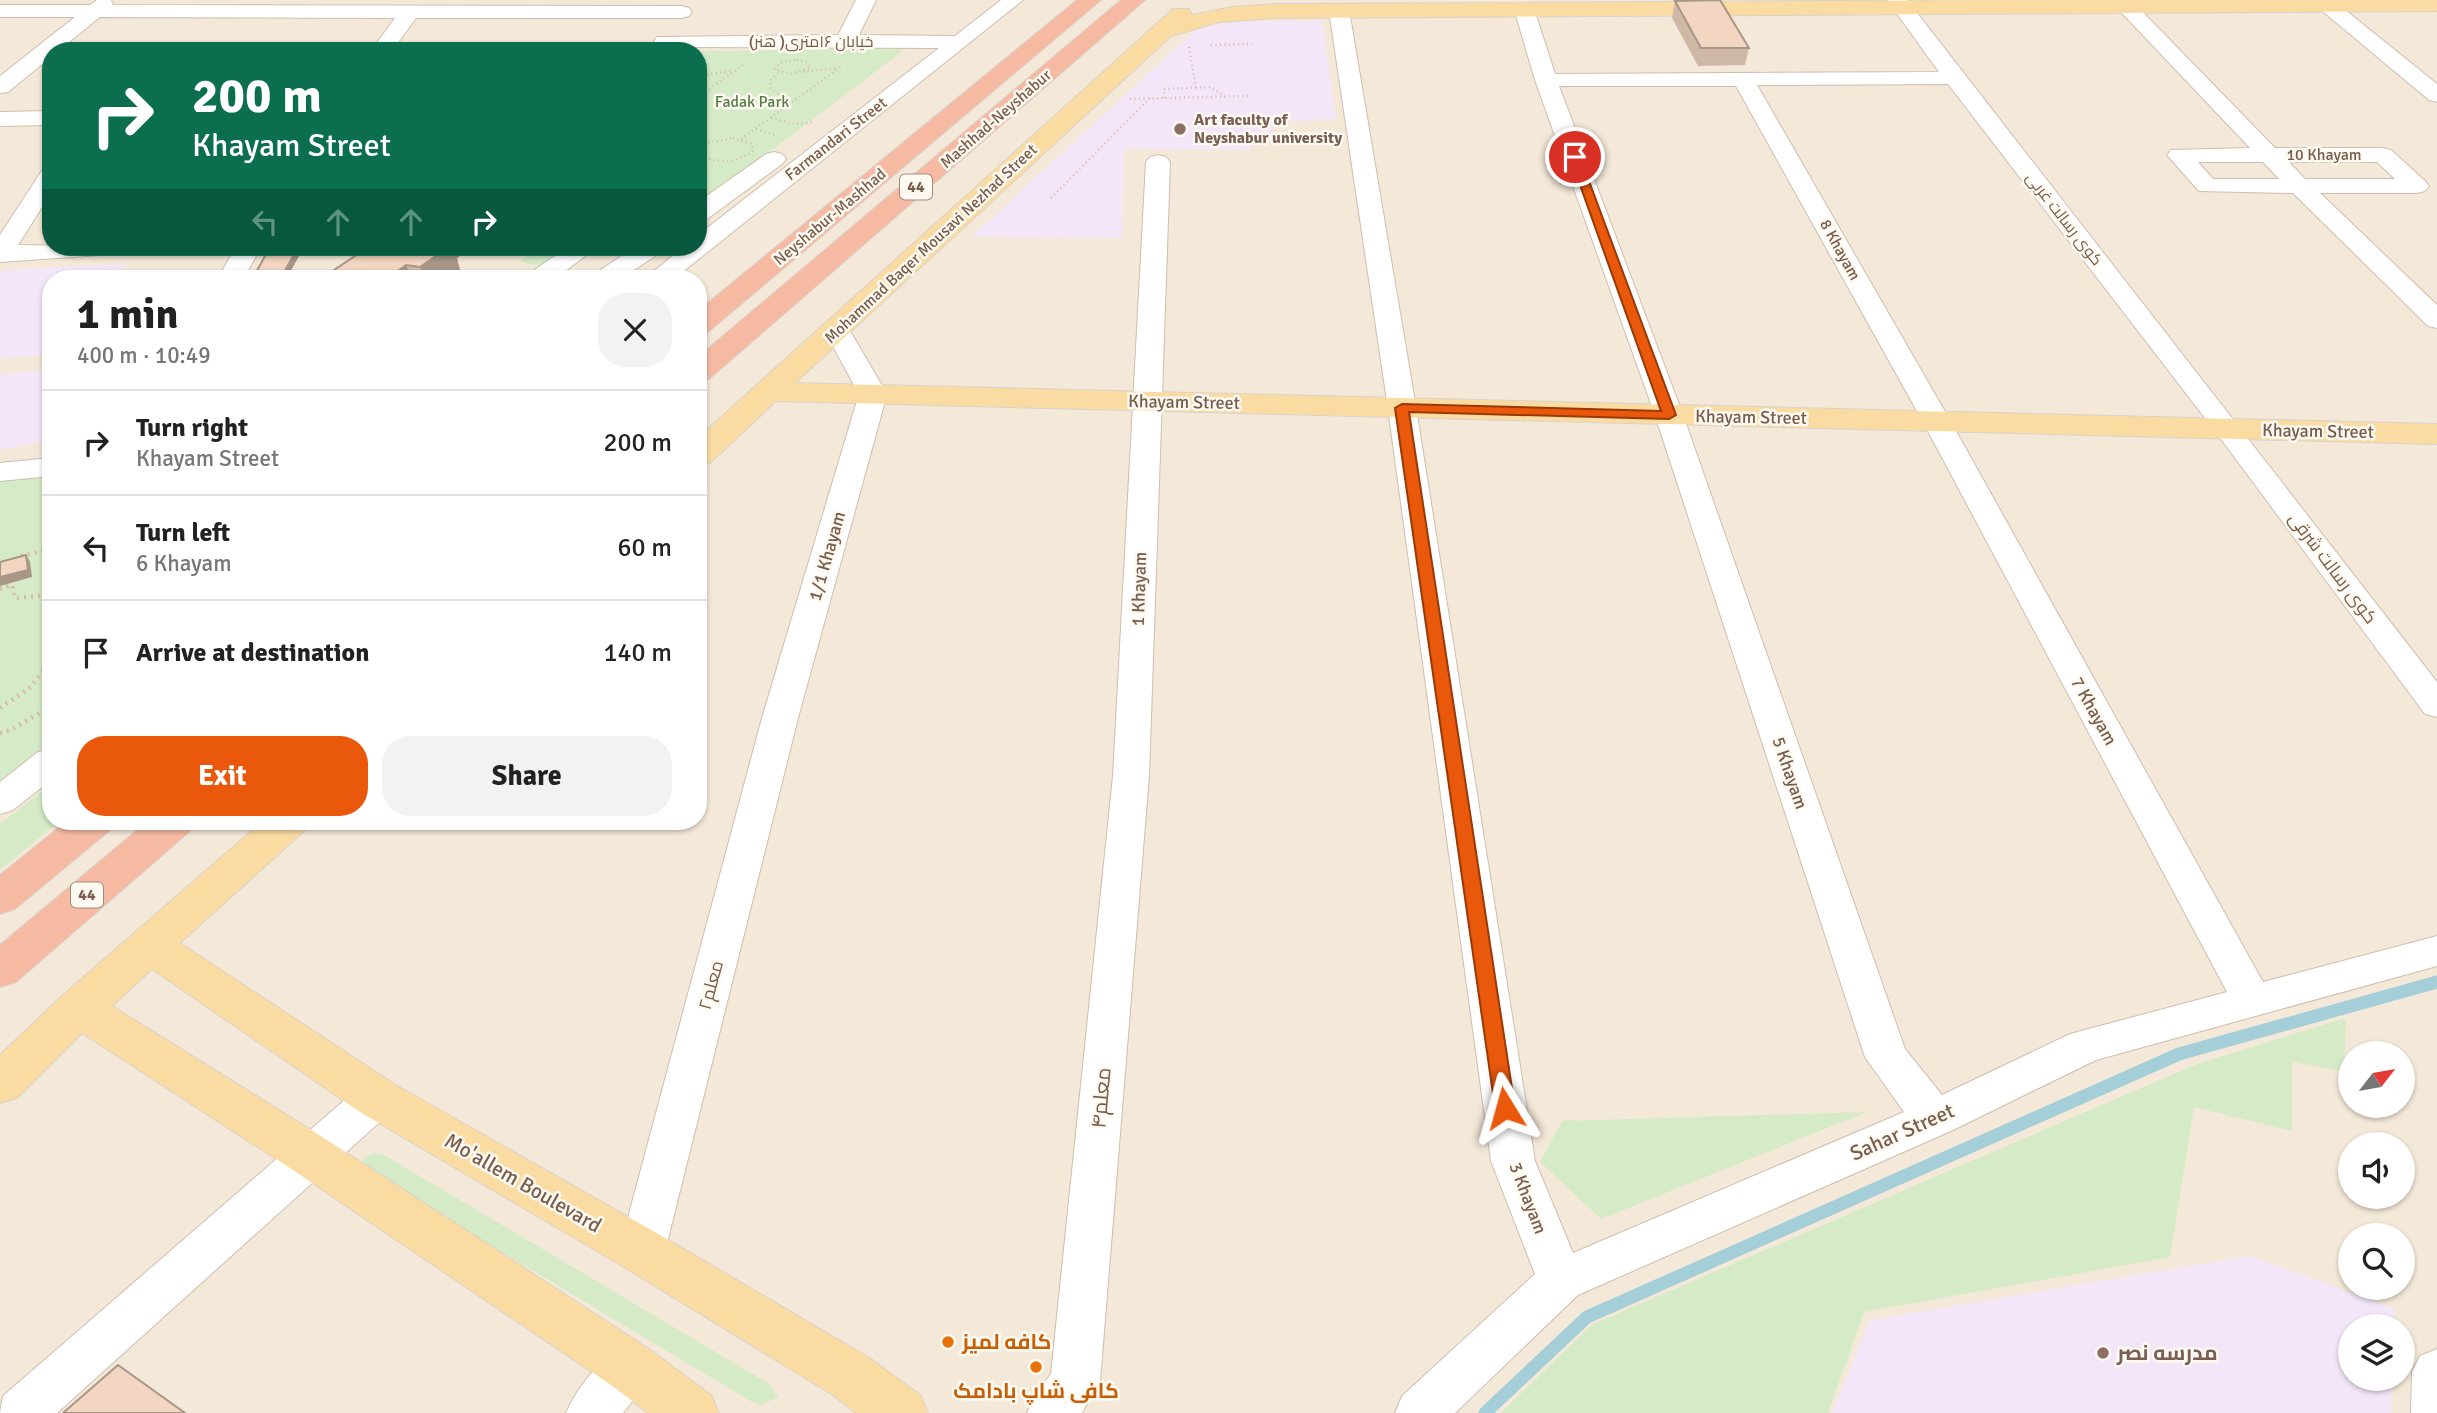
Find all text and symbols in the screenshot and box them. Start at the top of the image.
street label: خیابان ۱۶متری( هنر) [749,32,873,52]
street label: Mashhad-Neyshabur [936,65,1056,173]
text: 200 m [192,66,322,126]
icon: right [77,70,168,161]
park label: Fadak Park [715,92,789,112]
street label: Farmandari Street [781,93,891,185]
place label: Art faculty of Neyshabur university [1194,110,1342,148]
marker: Art faculty of Neyshabur university [1172,121,1188,137]
text: Khayam Street [192,126,391,165]
pin [1545,127,1605,187]
icon: arrive [1556,138,1594,176]
street label: Mohammad Baqer Mousavi Nezhad Street [821,140,1042,348]
street label: 10 Khayam [2286,145,2362,165]
street label: Neyshabur-Mashhad [770,164,890,270]
street label: کوی رسالت غربی [2021,168,2107,270]
road number: 44 [900,174,932,200]
icon: left [246,203,284,241]
icon: ahead [319,203,357,241]
icon: ahead [392,203,430,241]
icon: right [465,203,503,241]
street label: 8 Khayam [1815,216,1865,284]
text: 1 min [77,289,178,340]
button: close [598,293,672,367]
text: 400 m · 10:49 [77,341,211,370]
street label: Khayam Street [1128,390,1240,414]
street label: Khayam Street [1695,405,1807,429]
text: Turn right [136,412,248,444]
street label: Khayam Street [2262,419,2374,443]
icon: right [77,424,115,462]
text: 200 m [603,427,672,459]
text: Khayam Street [136,444,279,473]
street label: کوی رسالت شرقی [2284,508,2382,628]
street label: 1/1 Khayam [804,509,850,603]
text: Turn left [136,517,230,549]
icon: left [77,529,115,567]
text: 60 m [617,532,672,564]
text: 6 Khayam [136,549,232,578]
street label: 1 Khayam [1127,551,1151,627]
icon: arrive [77,634,115,672]
text: Arrive at destination [136,637,369,669]
text: 140 m [603,637,672,669]
street label: 7 Khayam [2066,673,2122,749]
street label: 5 Khayam [1767,734,1813,812]
button: Exit [77,736,368,816]
button: Share [382,736,672,816]
road number: 44 [71,882,103,908]
street label: معلم۲ [694,958,729,1012]
north arrow [2338,1041,2415,1118]
map controls [2338,1041,2415,1391]
street label: معلم۴ [1085,1066,1118,1130]
position arrow [1468,1071,1542,1145]
street label: Sahar Street [1846,1097,1958,1167]
street label: Mo'allem Boulevard [440,1128,606,1238]
button: sound [2338,1132,2415,1209]
street label: 3 Khayam [1504,1159,1552,1237]
button: search [2338,1223,2415,1300]
button: layers [2338,1314,2415,1391]
place label: کافه لمیز [961,1329,1051,1355]
marker: کافه لمیز [940,1334,956,1350]
place label: مدرسه نصر [2116,1340,2218,1366]
marker: مدرسه نصر [2095,1345,2111,1361]
marker: کافی شاپ بادامک [1028,1359,1044,1375]
place label: کافی شاپ بادامک [953,1378,1119,1406]

